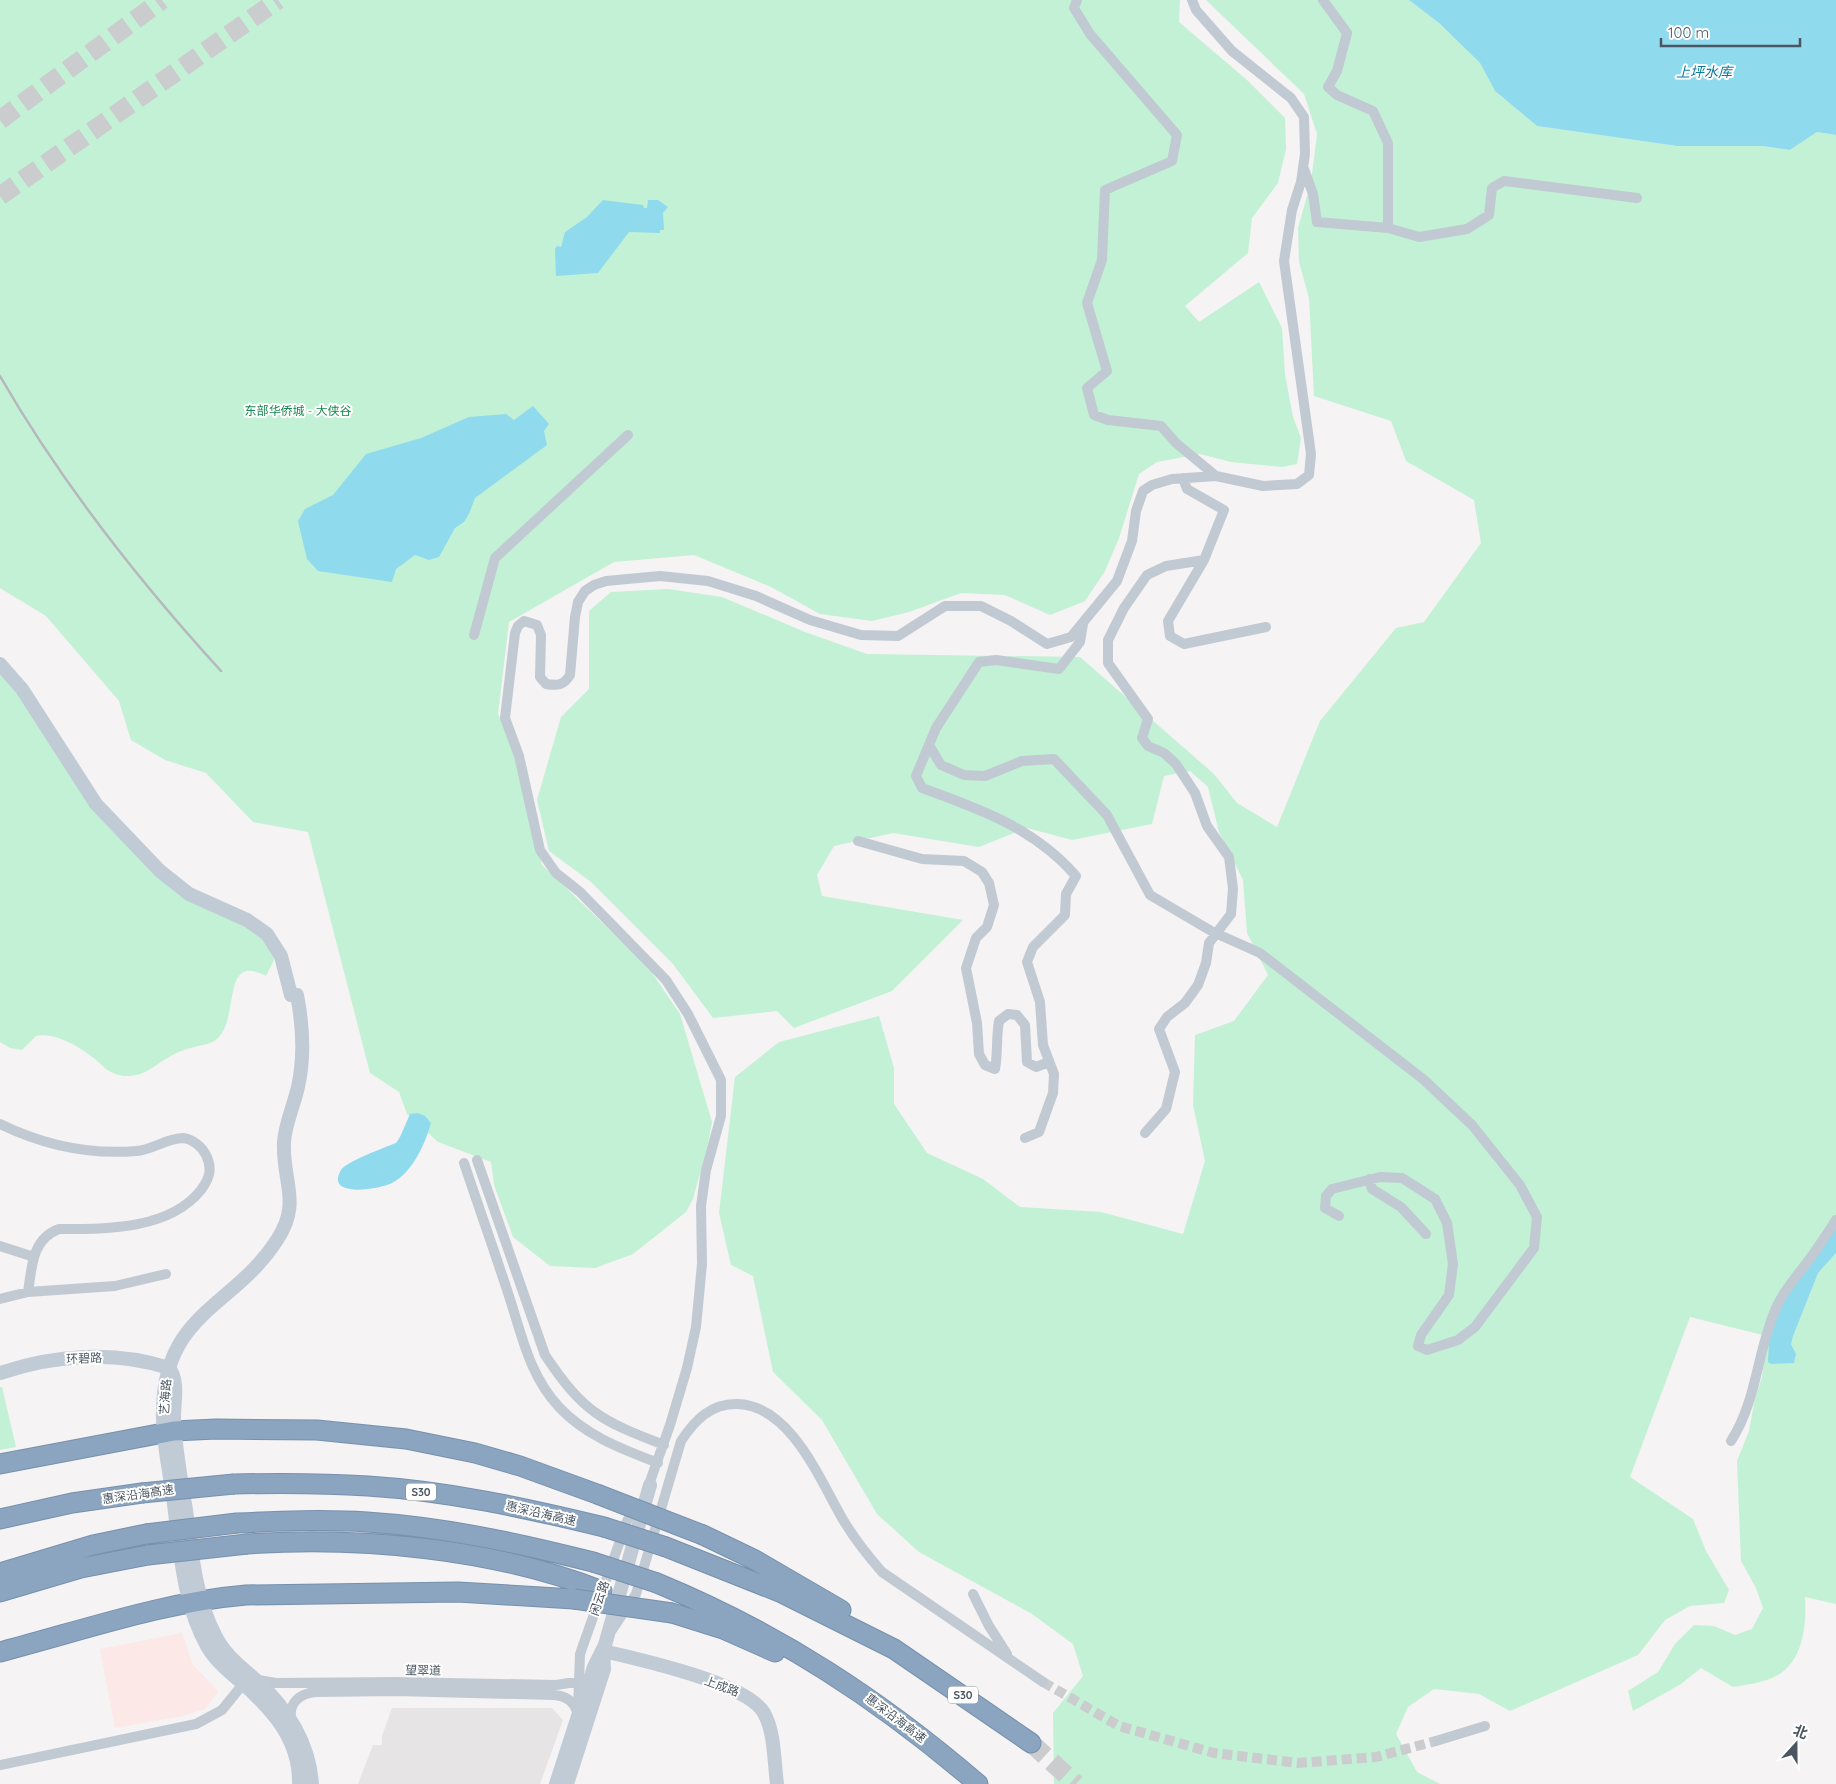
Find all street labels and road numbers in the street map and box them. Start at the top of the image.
street label: 环碧路 [66,1350,102,1366]
street label: 艺海路 [156,1379,174,1415]
street label: 惠深沿海高速 [101,1482,175,1506]
road number: S30 [406,1484,436,1500]
street label: 惠深沿海高速 [504,1498,578,1528]
street label: 闲云路 [586,1579,612,1617]
street label: 望翠道 [405,1662,441,1678]
street label: 上成路 [703,1673,741,1699]
road number: S30 [948,1686,978,1704]
street label: 惠深沿海高速 [863,1690,929,1746]

